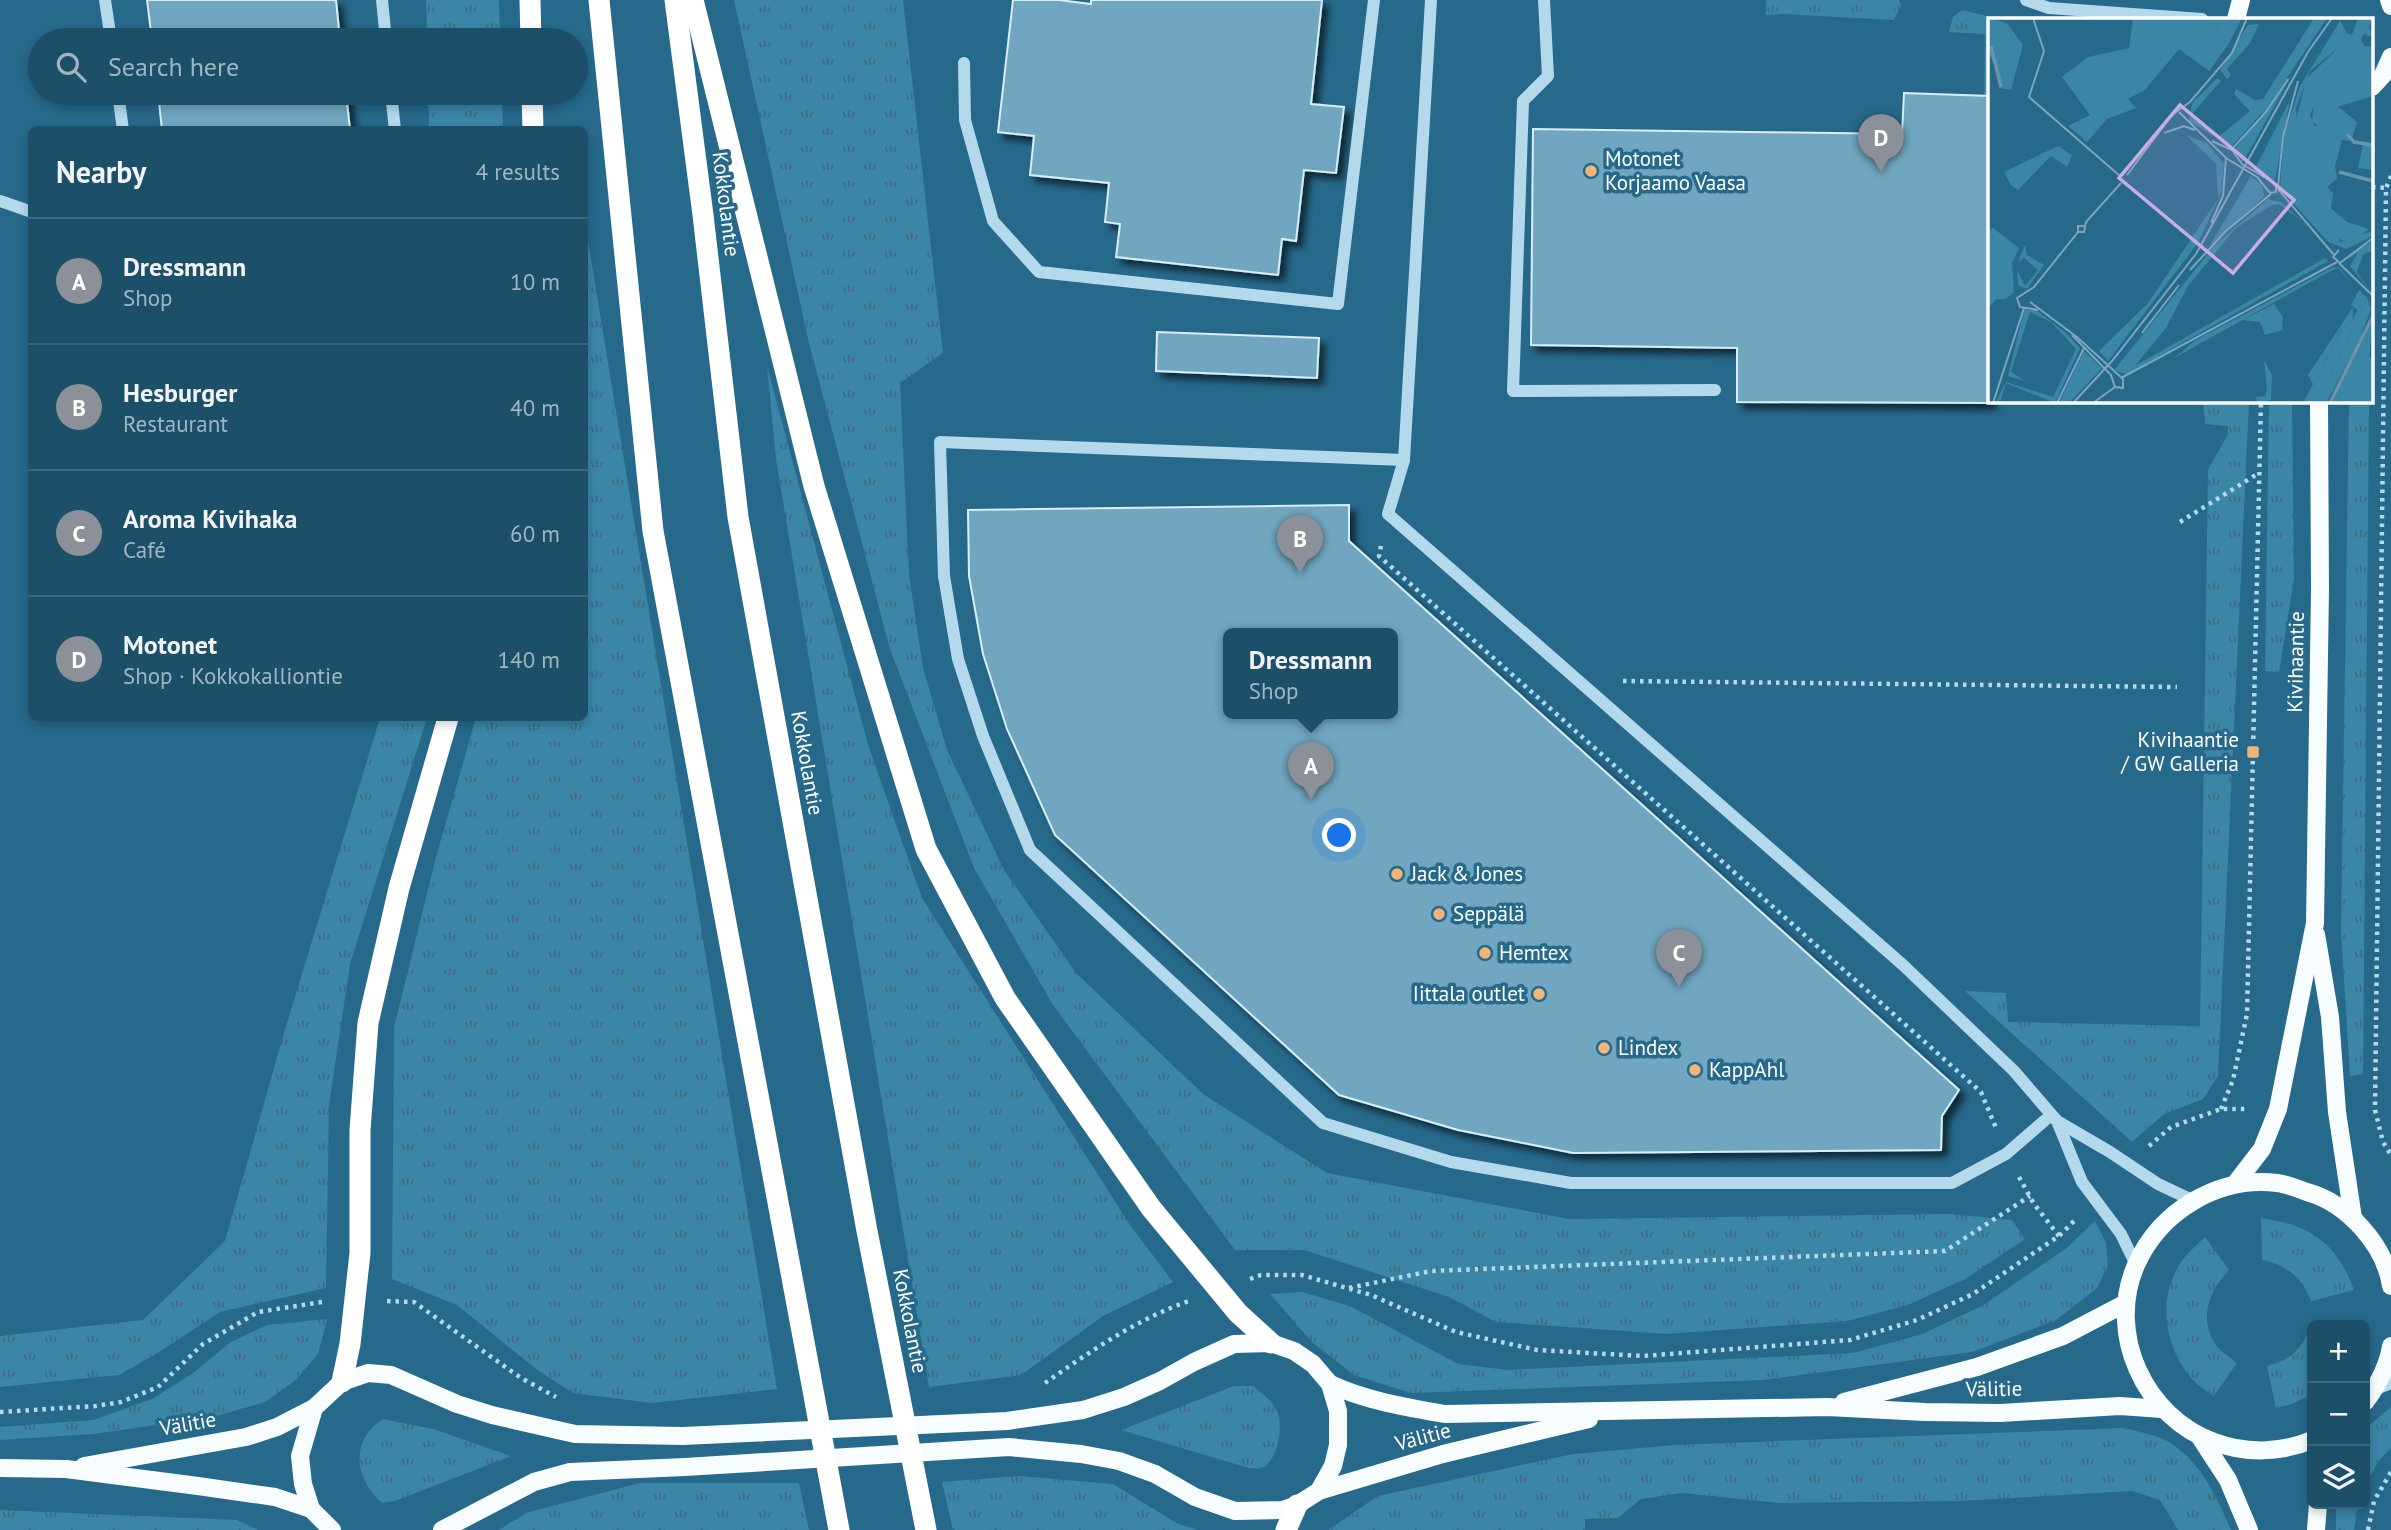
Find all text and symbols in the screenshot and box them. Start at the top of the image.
inset map [1988,18,2374,402]
search box [28,28,588,105]
icon: search [52,48,90,86]
text: Search here [108,50,239,83]
pin: D [1858,114,1904,172]
place label: Motonet Korjaamo Vaasa [1605,145,1746,196]
street label: Kokkolantie [707,150,746,258]
text: Nearby [56,152,146,191]
text: 4 results [476,157,560,186]
marker: Motonet Korjaamo Vaasa [1583,163,1599,179]
text: Dressmann [123,250,246,283]
text: A [72,267,86,296]
text: 10 m [510,267,560,296]
text: Shop [123,283,173,312]
text: Hesburger [123,376,237,409]
text: B [72,393,86,422]
text: 40 m [510,393,560,422]
text: Restaurant [123,409,228,438]
text: Aroma Kivihaka [123,502,297,535]
pin: B [1277,515,1323,573]
text: C [73,519,85,548]
text: 60 m [510,519,560,548]
text: Café [123,535,166,564]
street label: Kivihaantie [2281,611,2310,713]
text: Motonet [123,628,217,661]
popup [1223,628,1398,719]
text: Dressmann [1249,643,1372,676]
text: D [72,645,86,674]
text: 140 m [498,645,560,674]
text: Shop · Kokkokalliontie [123,661,343,690]
text: Shop [1249,676,1298,705]
street label: Kokkolantie [785,709,830,817]
place label: Kivihaantie / GW Galleria [2120,726,2239,777]
pin: A [1288,742,1334,800]
marker: Kivihaantie / GW Galleria [2245,744,2261,760]
your location [1322,818,1356,852]
place label: Jack & Jones [1410,860,1523,887]
marker: Jack & Jones [1389,866,1405,882]
place label: Seppälä [1453,900,1525,927]
marker: Seppälä [1431,906,1447,922]
pin: C [1656,929,1702,987]
place label: Hemtex [1499,939,1569,966]
marker: Hemtex [1477,945,1493,961]
place label: Iittala outlet [1413,980,1525,1007]
marker: Iittala outlet [1531,986,1547,1002]
place label: Lindex [1618,1034,1678,1061]
marker: Lindex [1596,1040,1612,1056]
place label: KappAhl [1709,1056,1784,1083]
marker: KappAhl [1687,1062,1703,1078]
street label: Kokkolantie [887,1266,934,1375]
map controls [2307,1320,2370,1509]
button: + [2307,1320,2370,1383]
street label: Välitie [1964,1375,2023,1403]
button: − [2307,1383,2370,1446]
street label: Välitie [157,1405,218,1442]
street label: Välitie [1391,1416,1454,1457]
button: layers [2307,1446,2370,1509]

